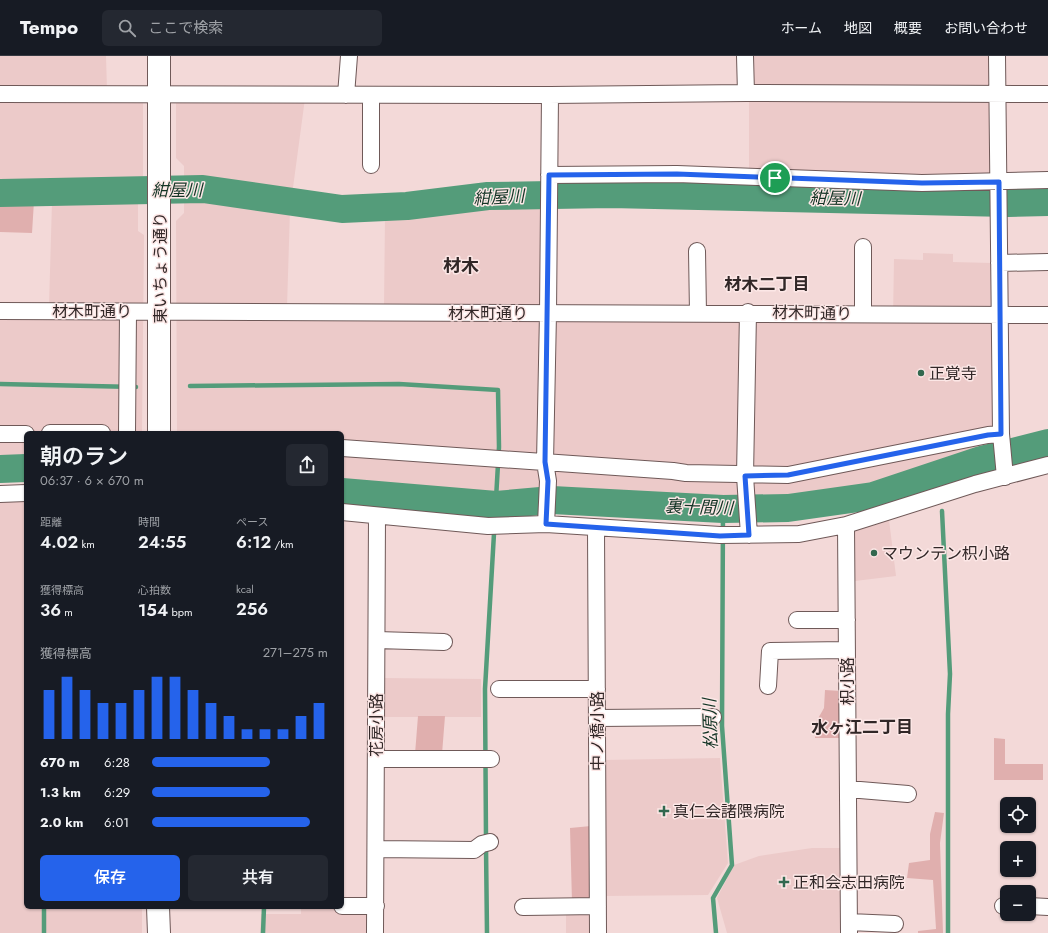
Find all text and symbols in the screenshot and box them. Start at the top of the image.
search box [102,10,382,46]
text: Tempo [20,14,78,41]
icon: search [116,17,138,39]
text: ここで検索 [148,17,223,39]
text: ホーム [780,18,822,38]
text: 地図 [844,18,872,38]
text: 概要 [894,18,922,38]
text: お問い合わせ [944,18,1028,38]
pin [758,161,792,195]
icon: arrive [764,167,786,189]
water label: 紺屋川 [152,178,204,202]
water label: 紺屋川 [473,184,527,210]
water label: 紺屋川 [809,186,863,210]
street label: 東いちょう通り [149,212,172,324]
district label: 材木 [443,253,479,279]
district label: 材木二丁目 [725,272,810,296]
street label: 材木町通り [52,300,132,323]
street label: 材木町通り [772,301,852,325]
street label: 材木町通り [448,302,528,325]
place label: 正覚寺 [929,362,977,385]
marker: 正覚寺 [916,368,926,378]
text: 朝のラン [40,440,128,472]
button: share [286,444,328,486]
text: 06:37 · 6 × 670 m [40,471,144,490]
water label: 裏十間川 [665,494,735,520]
text: 距離 [40,514,62,530]
text: 時間 [138,514,160,530]
text: ペース [236,514,268,530]
text: 4.02 [40,530,78,554]
text: 24:55 [138,530,186,554]
text: 6:12 [236,530,271,554]
text: km [78,536,95,552]
text: /km [271,536,294,552]
place label: マウンテン枳小路 [882,542,1010,565]
marker: マウンテン枳小路 [869,548,879,558]
text: kcal [236,581,254,597]
text: 獲得標高 [40,582,84,598]
text: 心拍数 [138,582,171,598]
text: 256 [236,597,268,621]
text: 36 [40,598,61,622]
text: 154 [138,598,168,622]
text: m [61,604,73,620]
text: bpm [168,604,193,620]
text: 271–275 m [263,643,328,662]
text: 獲得標高 [40,644,92,663]
street label: 枳小路 [836,657,859,705]
street label: 中ノ橋小路 [586,691,609,771]
street label: 花房小路 [365,693,388,757]
water label: 松原川 [697,696,723,750]
district label: 水ヶ江二丁目 [811,715,913,739]
text: 670 m [40,753,80,772]
text: 6:28 [104,753,130,772]
text: 1.3 km [40,783,81,802]
text: 6:29 [104,783,130,802]
map controls [1000,797,1036,921]
button: locate [1000,797,1036,833]
place label: 真仁会諸隈病院 [673,800,785,823]
marker: 真仁会諸隈病院 [658,805,670,817]
text: 2.0 km [40,813,83,832]
text: 6:01 [104,813,129,832]
button: + [1000,841,1036,877]
button: 保存 [40,855,180,901]
button: 共有 [188,855,328,901]
place label: 正和会志田病院 [793,871,905,894]
marker: 正和会志田病院 [778,876,790,888]
button: − [1000,885,1036,921]

